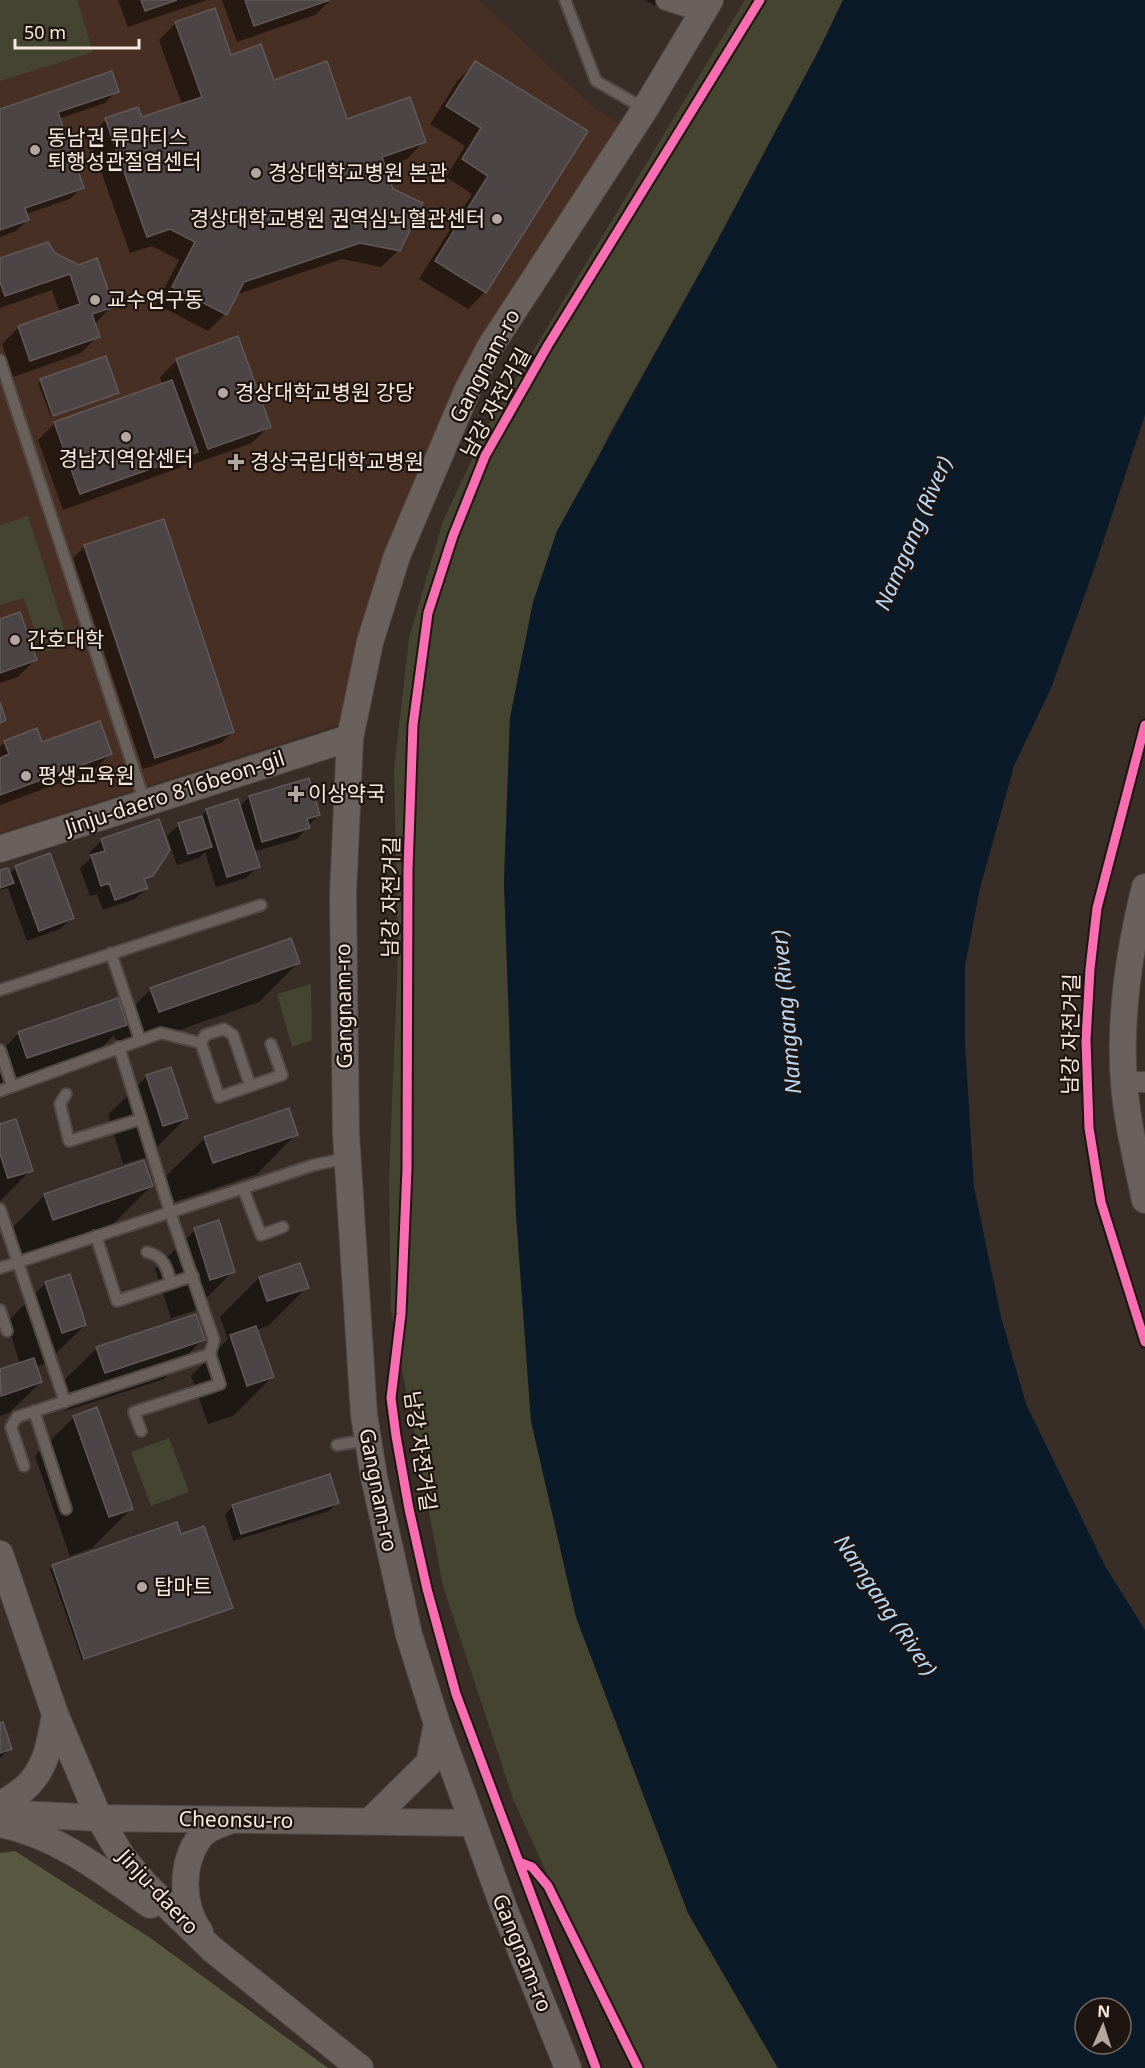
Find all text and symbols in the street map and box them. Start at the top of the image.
scale bar [15,12,140,50]
text: 50 m [24,20,66,44]
place label: 동남권 류마티스 퇴행성관절염센터 [47,123,202,175]
marker: 동남권 류마티스 퇴행성관절염센터 [28,143,42,157]
place label: 경상대학교병원 본관 [268,158,447,186]
marker: 경상대학교병원 본관 [249,166,263,180]
place label: 경상대학교병원 권역심뇌혈관센터 [190,204,485,232]
marker: 경상대학교병원 권역심뇌혈관센터 [490,212,504,226]
place label: 교수연구동 [107,285,204,313]
marker: 교수연구동 [88,293,102,307]
street label: Gangnam-ro [442,304,526,427]
street label: 남강 자전거길 [453,343,537,462]
place label: 경상대학교병원 강당 [235,378,414,406]
marker: 경상대학교병원 강당 [216,386,230,400]
marker: 경남지역암센터 [119,430,133,444]
place label: 경남지역암센터 [58,444,194,472]
place label: 경상국립대학교병원 [250,447,424,475]
water label: Namgang (River) [866,451,958,614]
marker: 경상국립대학교병원 [227,453,245,471]
place label: 간호대학 [27,625,104,653]
marker: 간호대학 [8,633,22,647]
street label: Jinju-daero 816beon-gil [59,743,288,841]
place label: 평생교육원 [38,761,135,789]
marker: 평생교육원 [19,769,33,783]
place label: 이상약국 [308,779,385,807]
marker: 이상약국 [289,787,303,801]
street label: 남강 자전거길 [375,836,405,958]
water label: Namgang (River) [763,929,807,1095]
street label: Gangnam-ro [328,943,358,1069]
street label: 남강 자전거길 [1055,973,1085,1095]
street label: 남강 자전거길 [399,1389,443,1513]
street label: Gangnam-ro [353,1426,405,1554]
water label: Namgang (River) [828,1528,945,1681]
place label: 탑마트 [154,1572,212,1600]
marker: 탑마트 [135,1580,149,1594]
street label: Cheonsu-ro [179,1804,294,1834]
street label: Jinju-daero [111,1841,205,1940]
street label: Gangnam-ro [487,1889,559,2016]
north arrow [1073,1996,1133,2056]
text: N [1097,2000,1111,2022]

